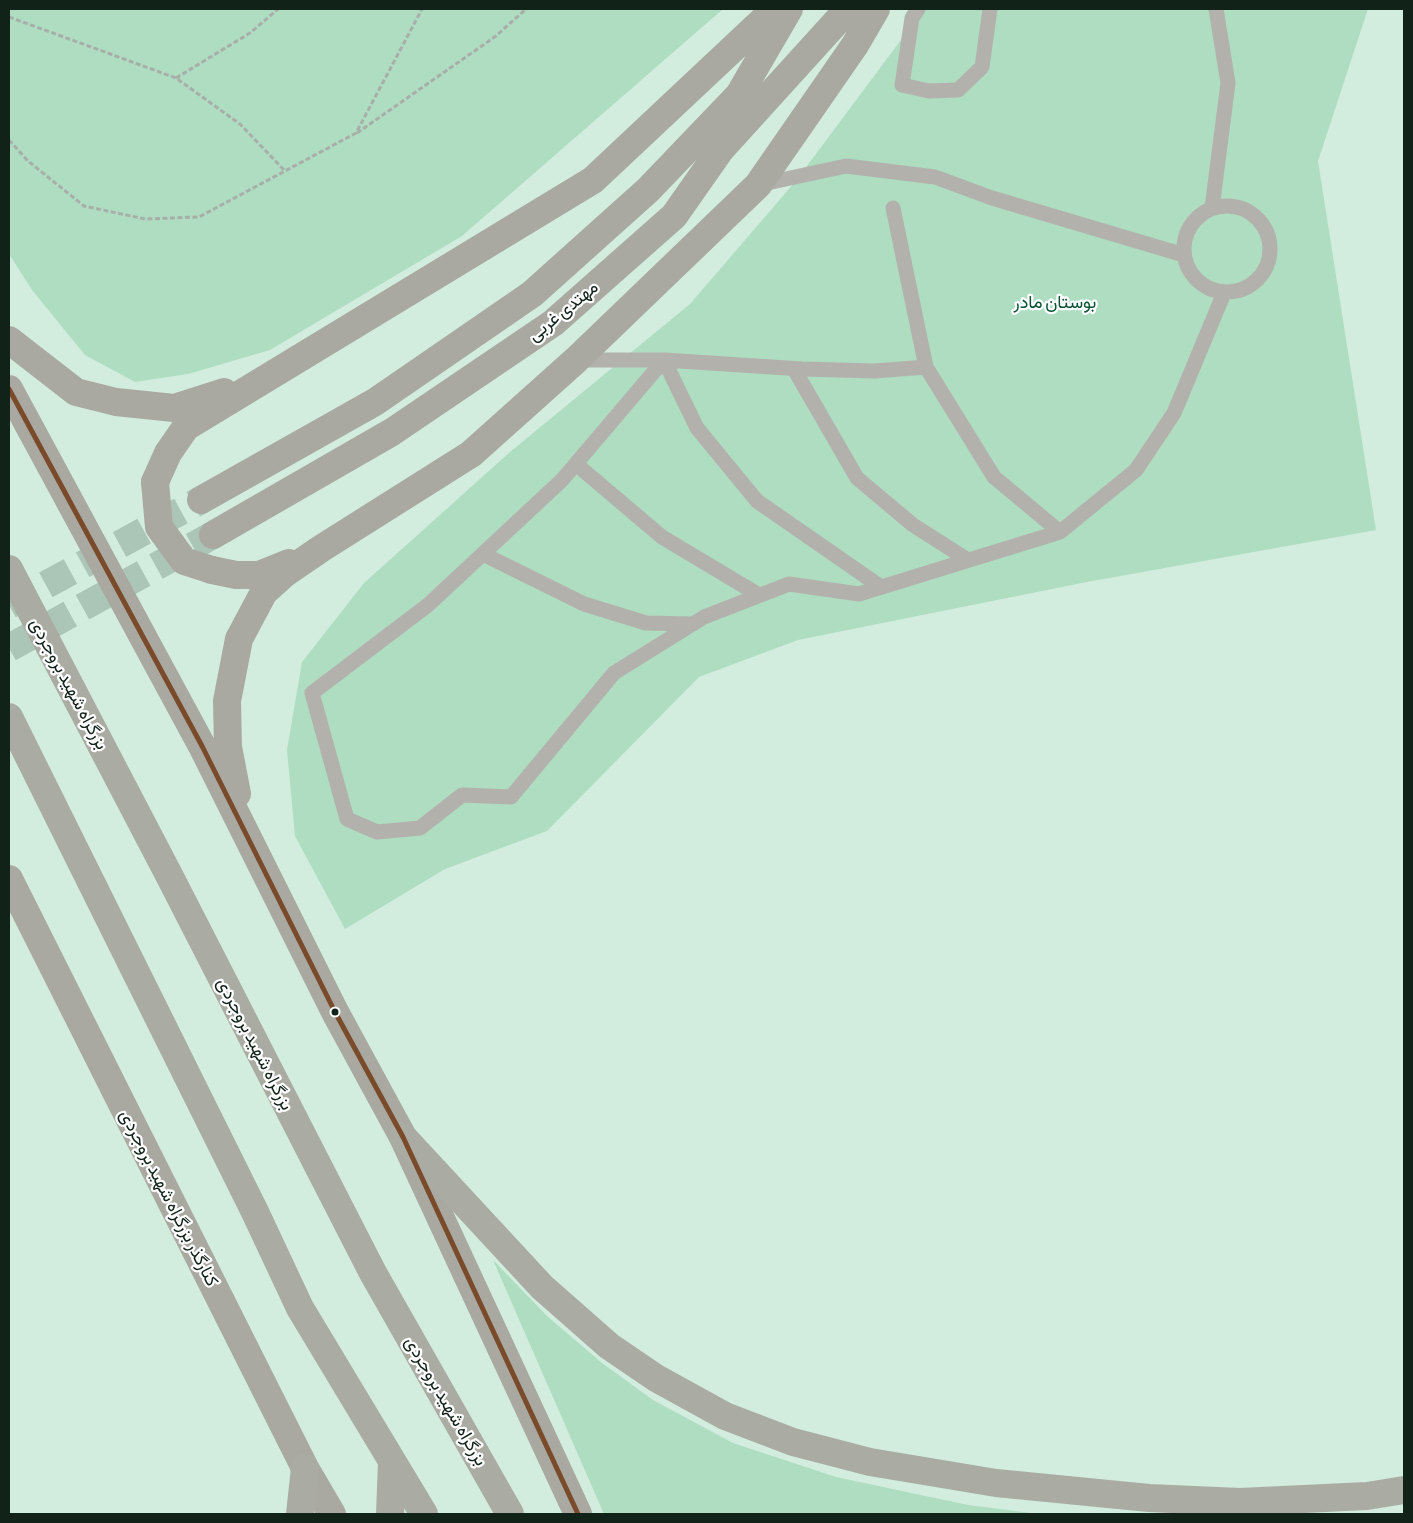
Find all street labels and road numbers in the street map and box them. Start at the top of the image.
street label: مهتدی غربی [523,276,603,346]
street label: بزرگراه شهید بروجردی [25,615,113,753]
street label: بزرگراه شهید بروجردی [212,974,298,1114]
street label: کنارگذر بزرگراه شهید بروجردی [115,1106,223,1290]
street label: بزرگراه شهید بروجردی [400,1332,492,1470]

